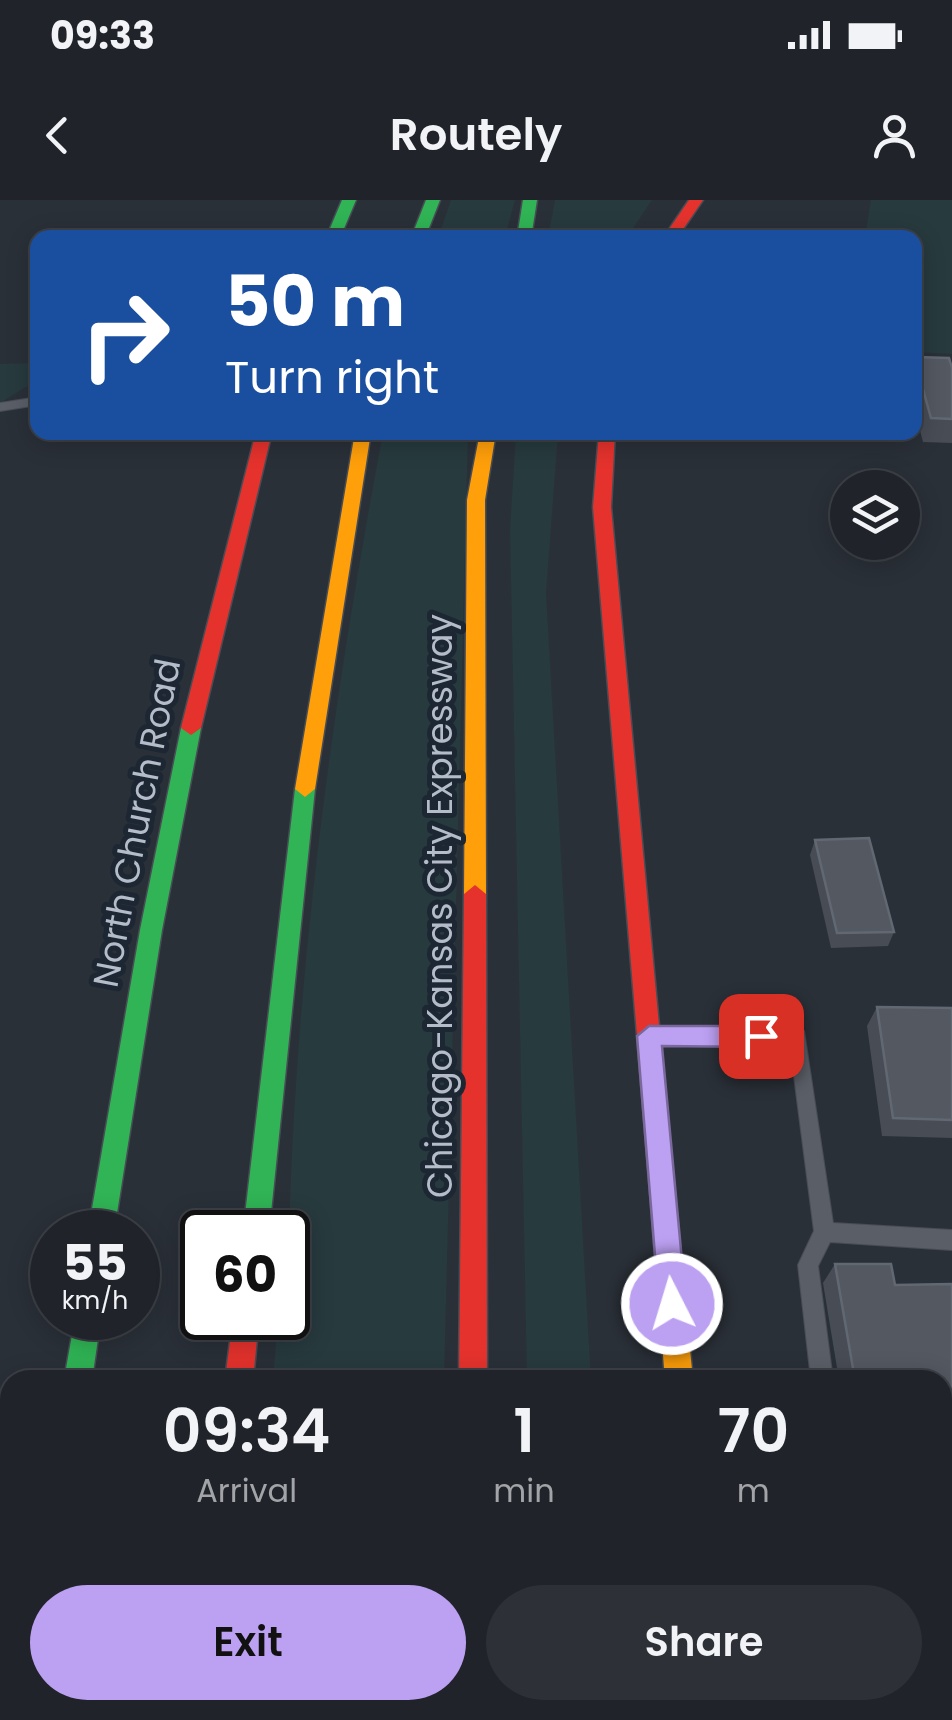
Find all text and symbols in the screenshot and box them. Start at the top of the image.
text: 09:33 [50,9,155,62]
text: Routely [390,103,562,166]
icon: back [30,108,85,163]
icon: person [867,108,922,163]
text: 50 m [225,252,405,351]
icon: right [60,270,190,400]
text: Turn right [225,346,439,409]
map controls [830,470,920,560]
button: layers [830,470,920,560]
street label: Chicago-Kansas City Expressway [415,614,464,1198]
street label: North Church Road [81,655,192,991]
pin [719,994,804,1079]
icon: arrive [734,1009,789,1064]
speed limit sign: 60 [180,1210,310,1340]
text: 55 [63,1227,128,1298]
position arrow [620,1252,724,1356]
text: km/h [62,1283,128,1318]
text: 09:34 [163,1389,331,1473]
text: 1 [513,1389,535,1473]
text: 70 [718,1389,789,1473]
text: Arrival [196,1468,297,1513]
text: min [493,1468,555,1513]
text: m [737,1468,770,1513]
button: Exit [30,1585,466,1700]
button: Share [486,1585,922,1700]

